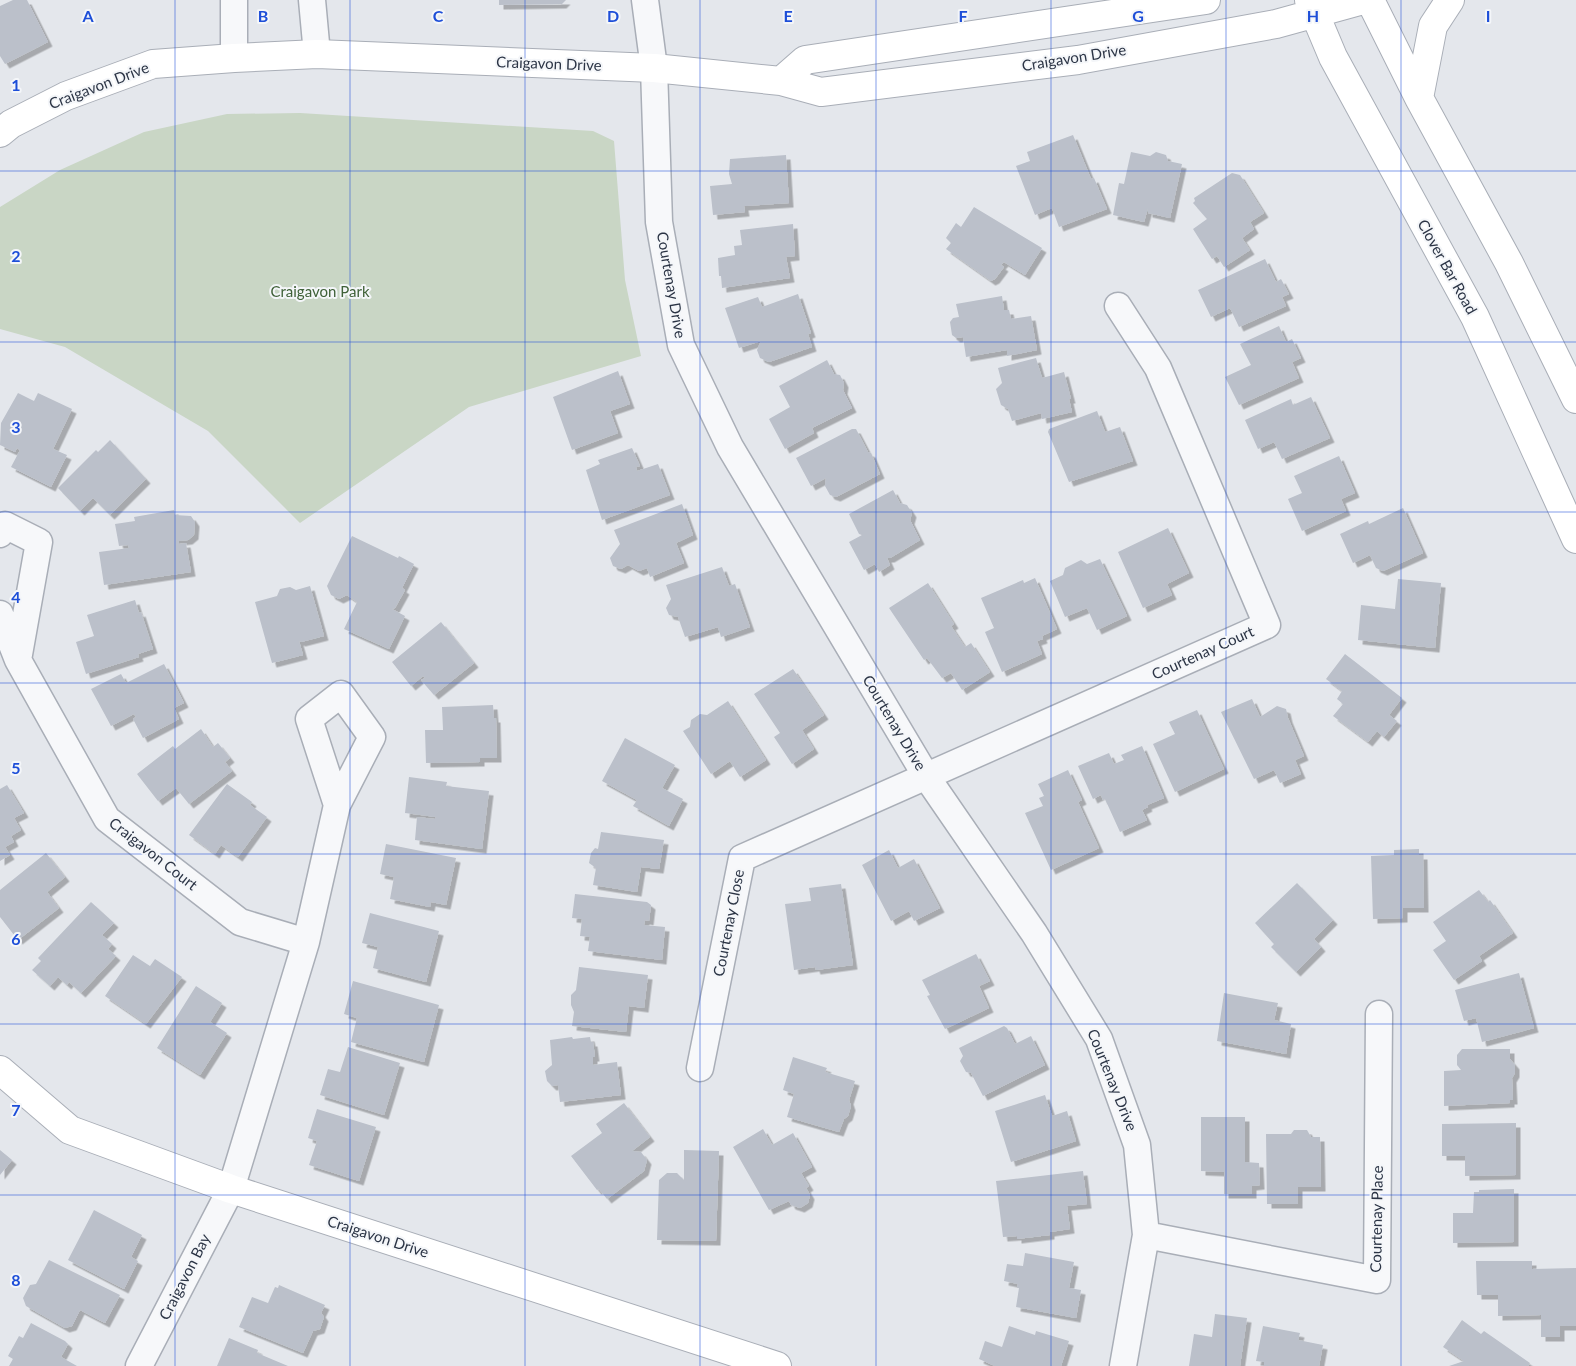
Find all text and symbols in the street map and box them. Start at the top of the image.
text: A [81,6,94,25]
text: B [258,6,268,25]
text: C [433,6,444,25]
text: D [607,6,619,25]
text: E [783,6,793,25]
text: F [958,6,968,25]
text: G [1132,6,1144,25]
text: H [1307,6,1319,25]
text: I [1486,6,1490,25]
street label: Craigavon Drive [1020,40,1127,74]
street label: Craigavon Drive [496,52,602,74]
street label: Craigavon Drive [46,58,151,112]
text: 1 [11,75,21,94]
street label: Clover Bar Road [1414,216,1481,317]
street label: Courtenay Drive [654,230,690,340]
text: 2 [11,246,21,265]
park label: Craigavon Park [270,282,370,300]
text: 3 [11,417,21,436]
text: 4 [11,587,21,606]
street label: Courtenay Court [1149,621,1257,683]
street label: Courtenay Drive [859,672,930,773]
text: 5 [11,758,21,777]
street label: Craigavon Court [106,813,202,894]
street label: Courtenay Close [709,868,747,978]
text: 6 [11,929,21,948]
street label: Courtenay Drive [1084,1026,1142,1133]
text: 7 [11,1100,21,1119]
street label: Courtenay Place [1366,1165,1386,1273]
street label: Craigavon Drive [325,1211,431,1261]
street label: Craigavon Bay [155,1230,214,1323]
text: 8 [11,1270,21,1289]

